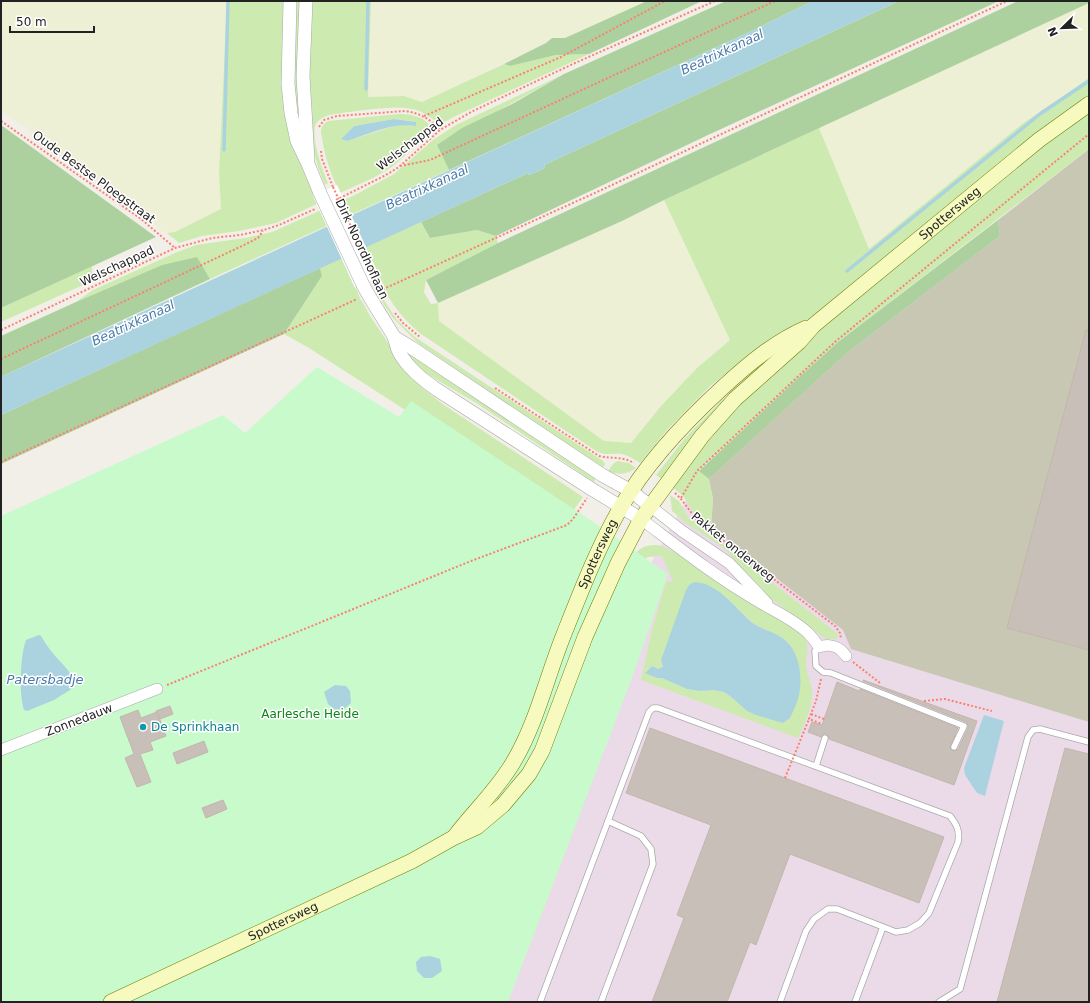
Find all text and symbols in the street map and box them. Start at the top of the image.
scale bar [10,8,94,34]
north arrow [1042,8,1082,48]
text: 50 m [16,15,47,29]
text: N [1045,25,1061,38]
water label: Beatrixkanaal [678,26,766,78]
street label: Welschappad [374,114,446,174]
street label: Oude Bestse Ploegstraat [30,128,158,226]
water label: Beatrixkanaal [383,161,471,213]
street label: Spottersweg [916,184,983,243]
street label: Dirk Noordhoflaan [333,197,391,301]
street label: Welschappad [78,243,156,289]
water label: Beatrixkanaal [89,297,177,349]
street label: Pakket onderweg [689,509,777,585]
street label: Spottersweg [576,517,620,591]
water label: Patersbadje [6,672,84,687]
street label: Zonnedauw [44,701,115,739]
park label: Aarlesche Heide [261,707,359,721]
place label: De Sprinkhaan [151,720,239,734]
marker: De Sprinkhaan [138,722,148,732]
street label: Spottersweg [246,899,320,944]

